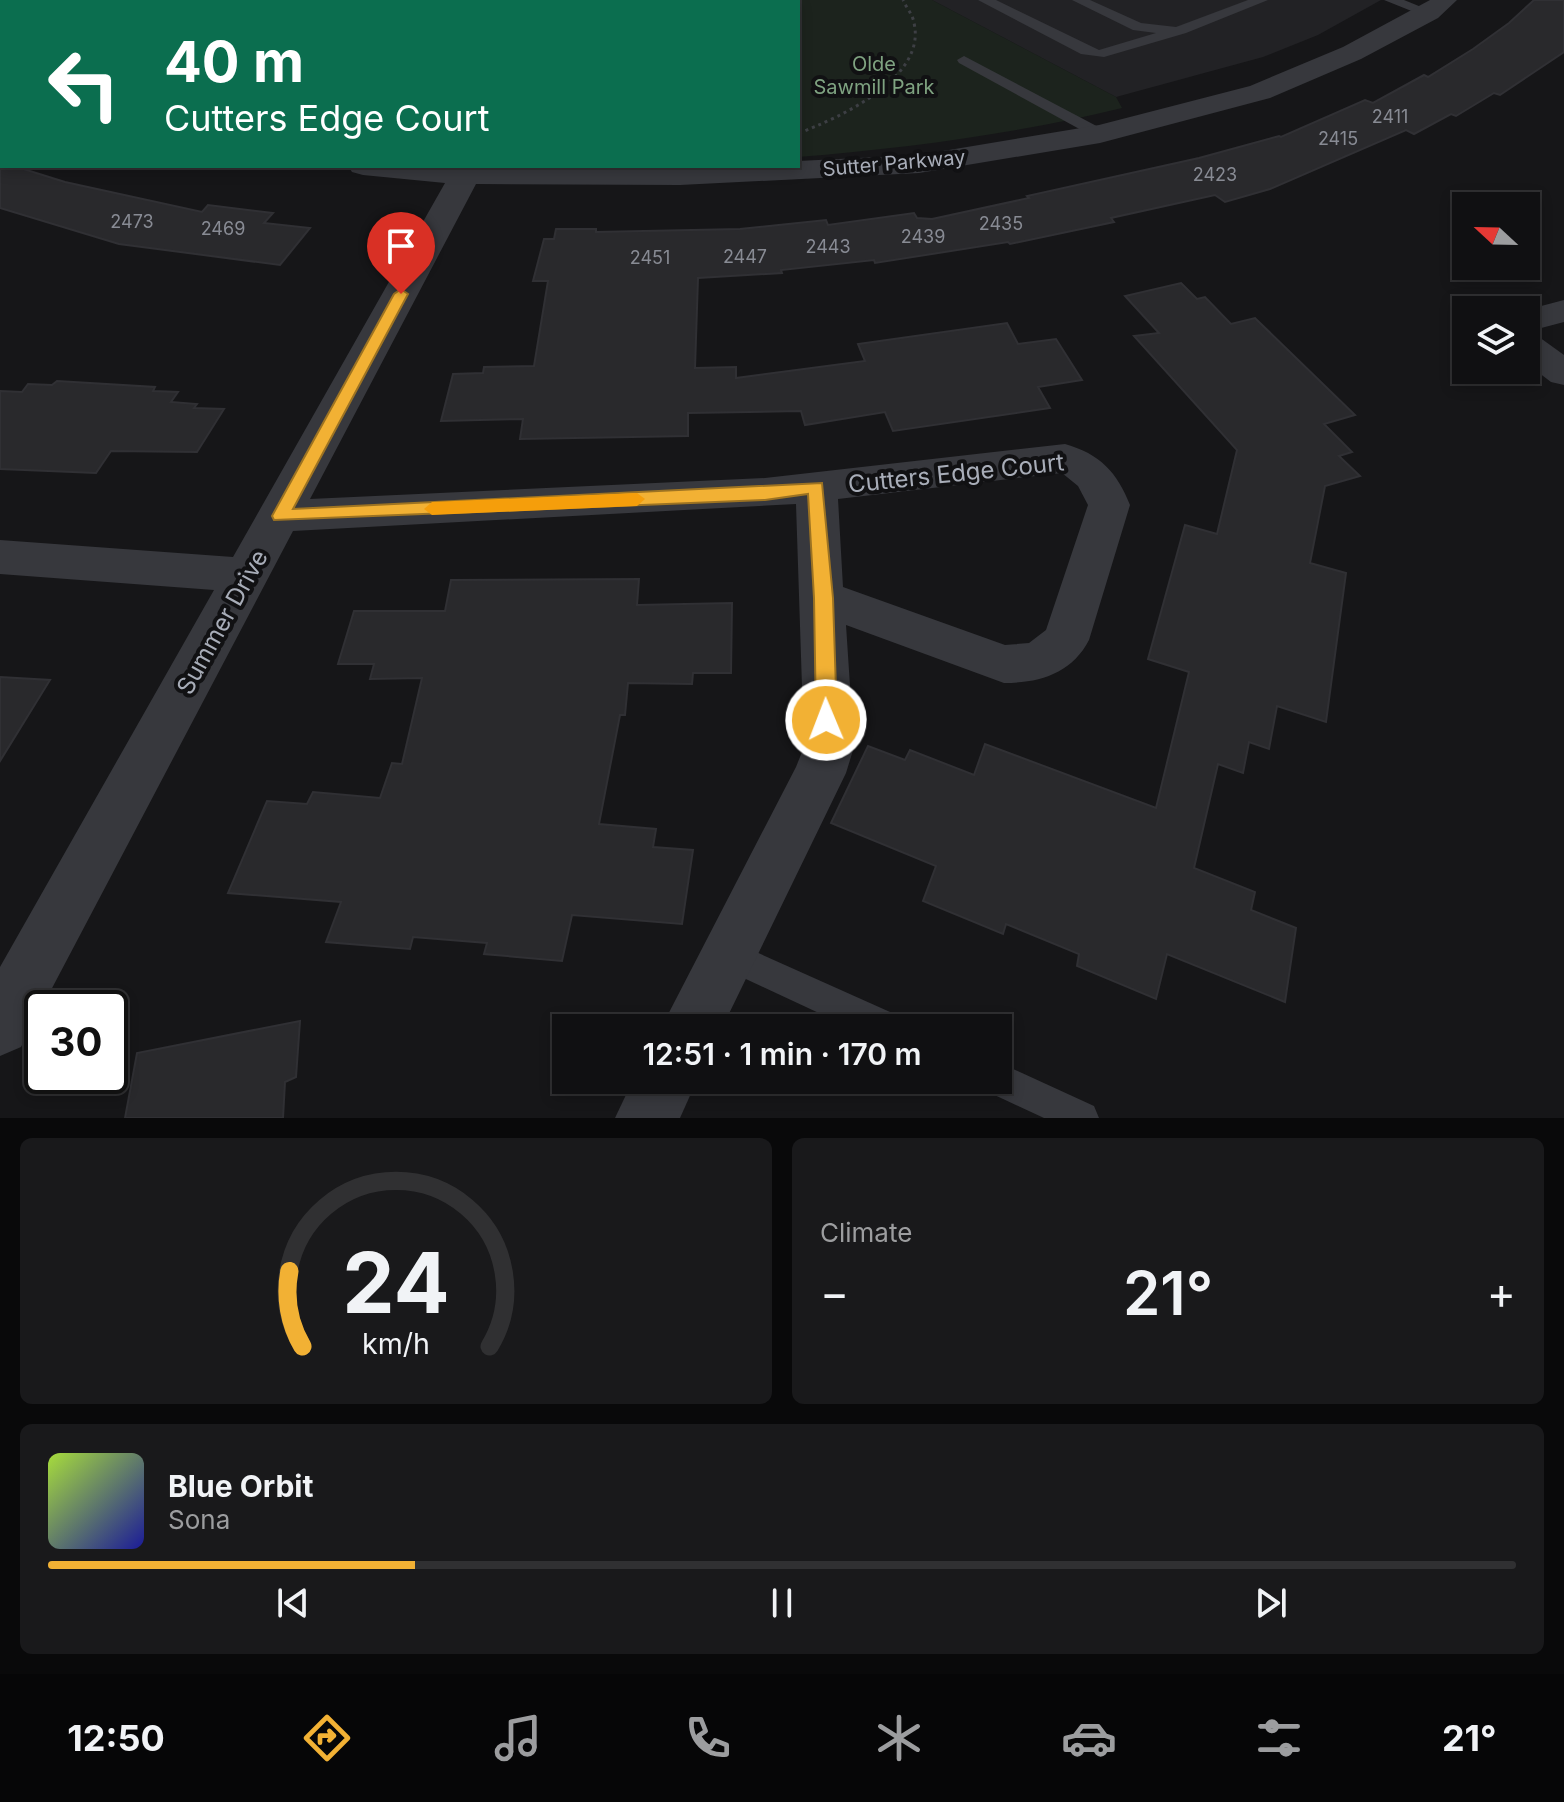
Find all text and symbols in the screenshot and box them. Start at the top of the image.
text: 40 m [164,28,304,96]
icon: left [32,32,136,136]
park label: Olde Sawmill Park [814,52,934,99]
text: Cutters Edge Court [164,96,490,140]
house number: 2411 [1372,106,1408,127]
house number: 2415 [1318,128,1358,149]
street label: Sutter Parkway [822,145,966,181]
house number: 2423 [1193,164,1237,185]
north arrow [1452,192,1540,280]
map controls [1452,192,1540,384]
house number: 2473 [110,211,154,232]
pin [367,212,435,294]
house number: 2435 [979,213,1023,234]
house number: 2469 [201,218,245,239]
icon: arrive [379,224,423,268]
house number: 2439 [901,226,945,247]
house number: 2443 [805,236,851,257]
house number: 2447 [723,246,767,267]
house number: 2451 [630,247,670,268]
button: layers [1452,296,1540,384]
street label: Cutters Edge Court [847,447,1066,499]
street label: Summer Drive [170,545,274,699]
position arrow [784,678,868,762]
speed limit sign: 30 [24,990,128,1094]
text: 12:51 · 1 min · 170 m [642,1036,922,1072]
text: Climate [820,1217,912,1248]
text: 24 [342,1232,450,1333]
text: 21° [1123,1257,1213,1329]
text: − [820,1266,849,1320]
text: + [1487,1266,1516,1320]
text: km/h [362,1326,430,1361]
text: Blue Orbit [168,1468,313,1504]
text: Sona [168,1504,230,1535]
icon: previous [271,1581,315,1625]
icon: pause [760,1581,804,1625]
icon: next [1249,1581,1293,1625]
icon: directions [299,1710,355,1766]
icon: music [490,1710,546,1766]
icon: phone [680,1710,736,1766]
icon: climate [871,1710,927,1766]
icon: car [1061,1710,1117,1766]
icon: filters [1251,1710,1307,1766]
text: 12:50 [67,1716,165,1760]
text: 21° [1442,1716,1497,1760]

